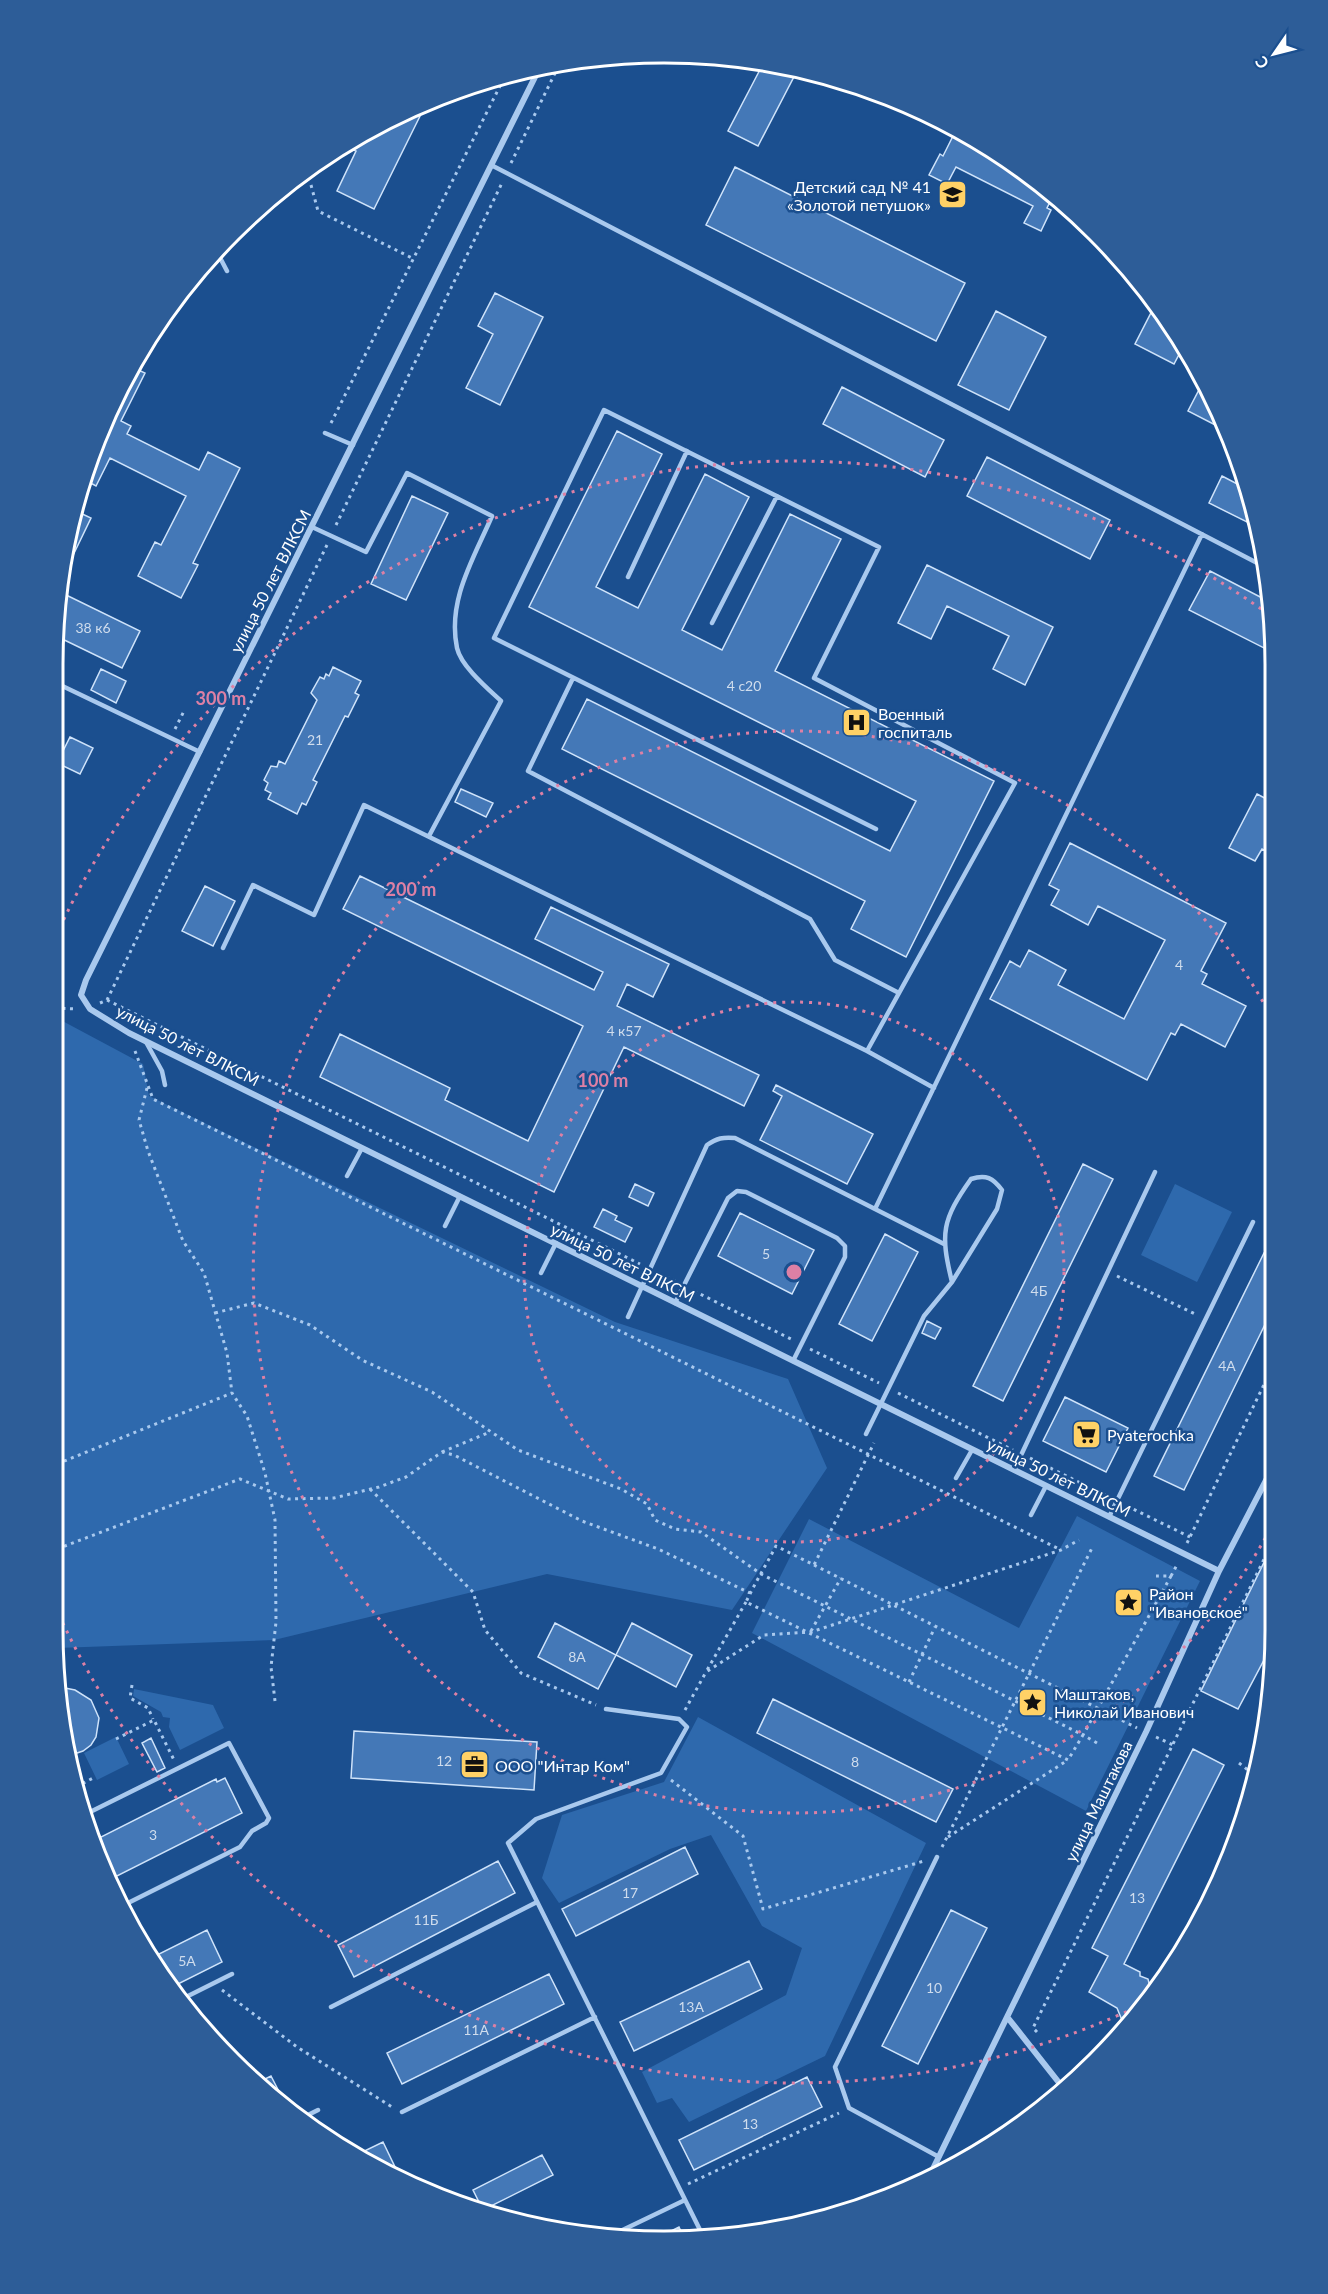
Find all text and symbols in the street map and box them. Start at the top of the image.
north arrow [1244,24,1304,84]
text: С [1250,53,1272,73]
place label: Детский сад № 41 «Золотой петушок» [787,177,931,214]
school or university icon: Детский сад № 41 «Золотой петушок» [936,179,968,211]
street label: улица 50 лет ВЛКСМ [226,506,314,656]
house number: 38 к6 [75,619,111,636]
house number: 4 с20 [727,677,761,694]
text: 300 m [196,687,246,709]
place label: Военный госпиталь [878,704,952,741]
hospital icon: Военный госпиталь [841,706,873,738]
house number: 21 [307,731,323,748]
text: 200 m [386,878,436,900]
house number: 4 [1175,956,1183,973]
street label: улица 50 лет ВЛКСМ [113,1001,263,1089]
house number: 4 к57 [606,1022,642,1039]
text: 100 m [578,1069,628,1091]
street label: улица 50 лет ВЛКСМ [548,1219,698,1305]
house number: 5 [762,1245,770,1262]
centre of rings [784,1262,804,1282]
house number: 4Б [1031,1282,1048,1299]
house number: 4А [1218,1357,1236,1374]
supermarket icon: Pyaterochka [1070,1418,1102,1450]
place label: Pyaterochka [1107,1425,1194,1444]
street label: улица 50 лет ВЛКСМ [984,1434,1134,1520]
place label: Район "Ивановское" [1149,1584,1248,1621]
place icon: Район "Ивановское" [1112,1586,1144,1618]
house number: 8А [568,1648,586,1665]
place label: Маштаков, Николай Иванович [1054,1684,1194,1721]
place icon: Маштаков, Николай Иванович [1017,1686,1049,1718]
street label: улица Маштакова [1060,1737,1136,1865]
office icon: ООО "Интар Ком" [458,1749,490,1781]
house number: 12 [436,1752,452,1769]
house number: 8 [851,1753,859,1770]
place label: ООО "Интар Ком" [495,1756,630,1775]
house number: 3 [149,1826,157,1843]
house number: 17 [622,1884,638,1901]
house number: 13 [1129,1889,1145,1906]
house number: 11Б [414,1911,439,1928]
house number: 5А [178,1952,196,1969]
house number: 10 [926,1979,942,1996]
house number: 13А [678,1998,704,2015]
house number: 11А [463,2021,489,2038]
house number: 13 [742,2115,758,2132]

